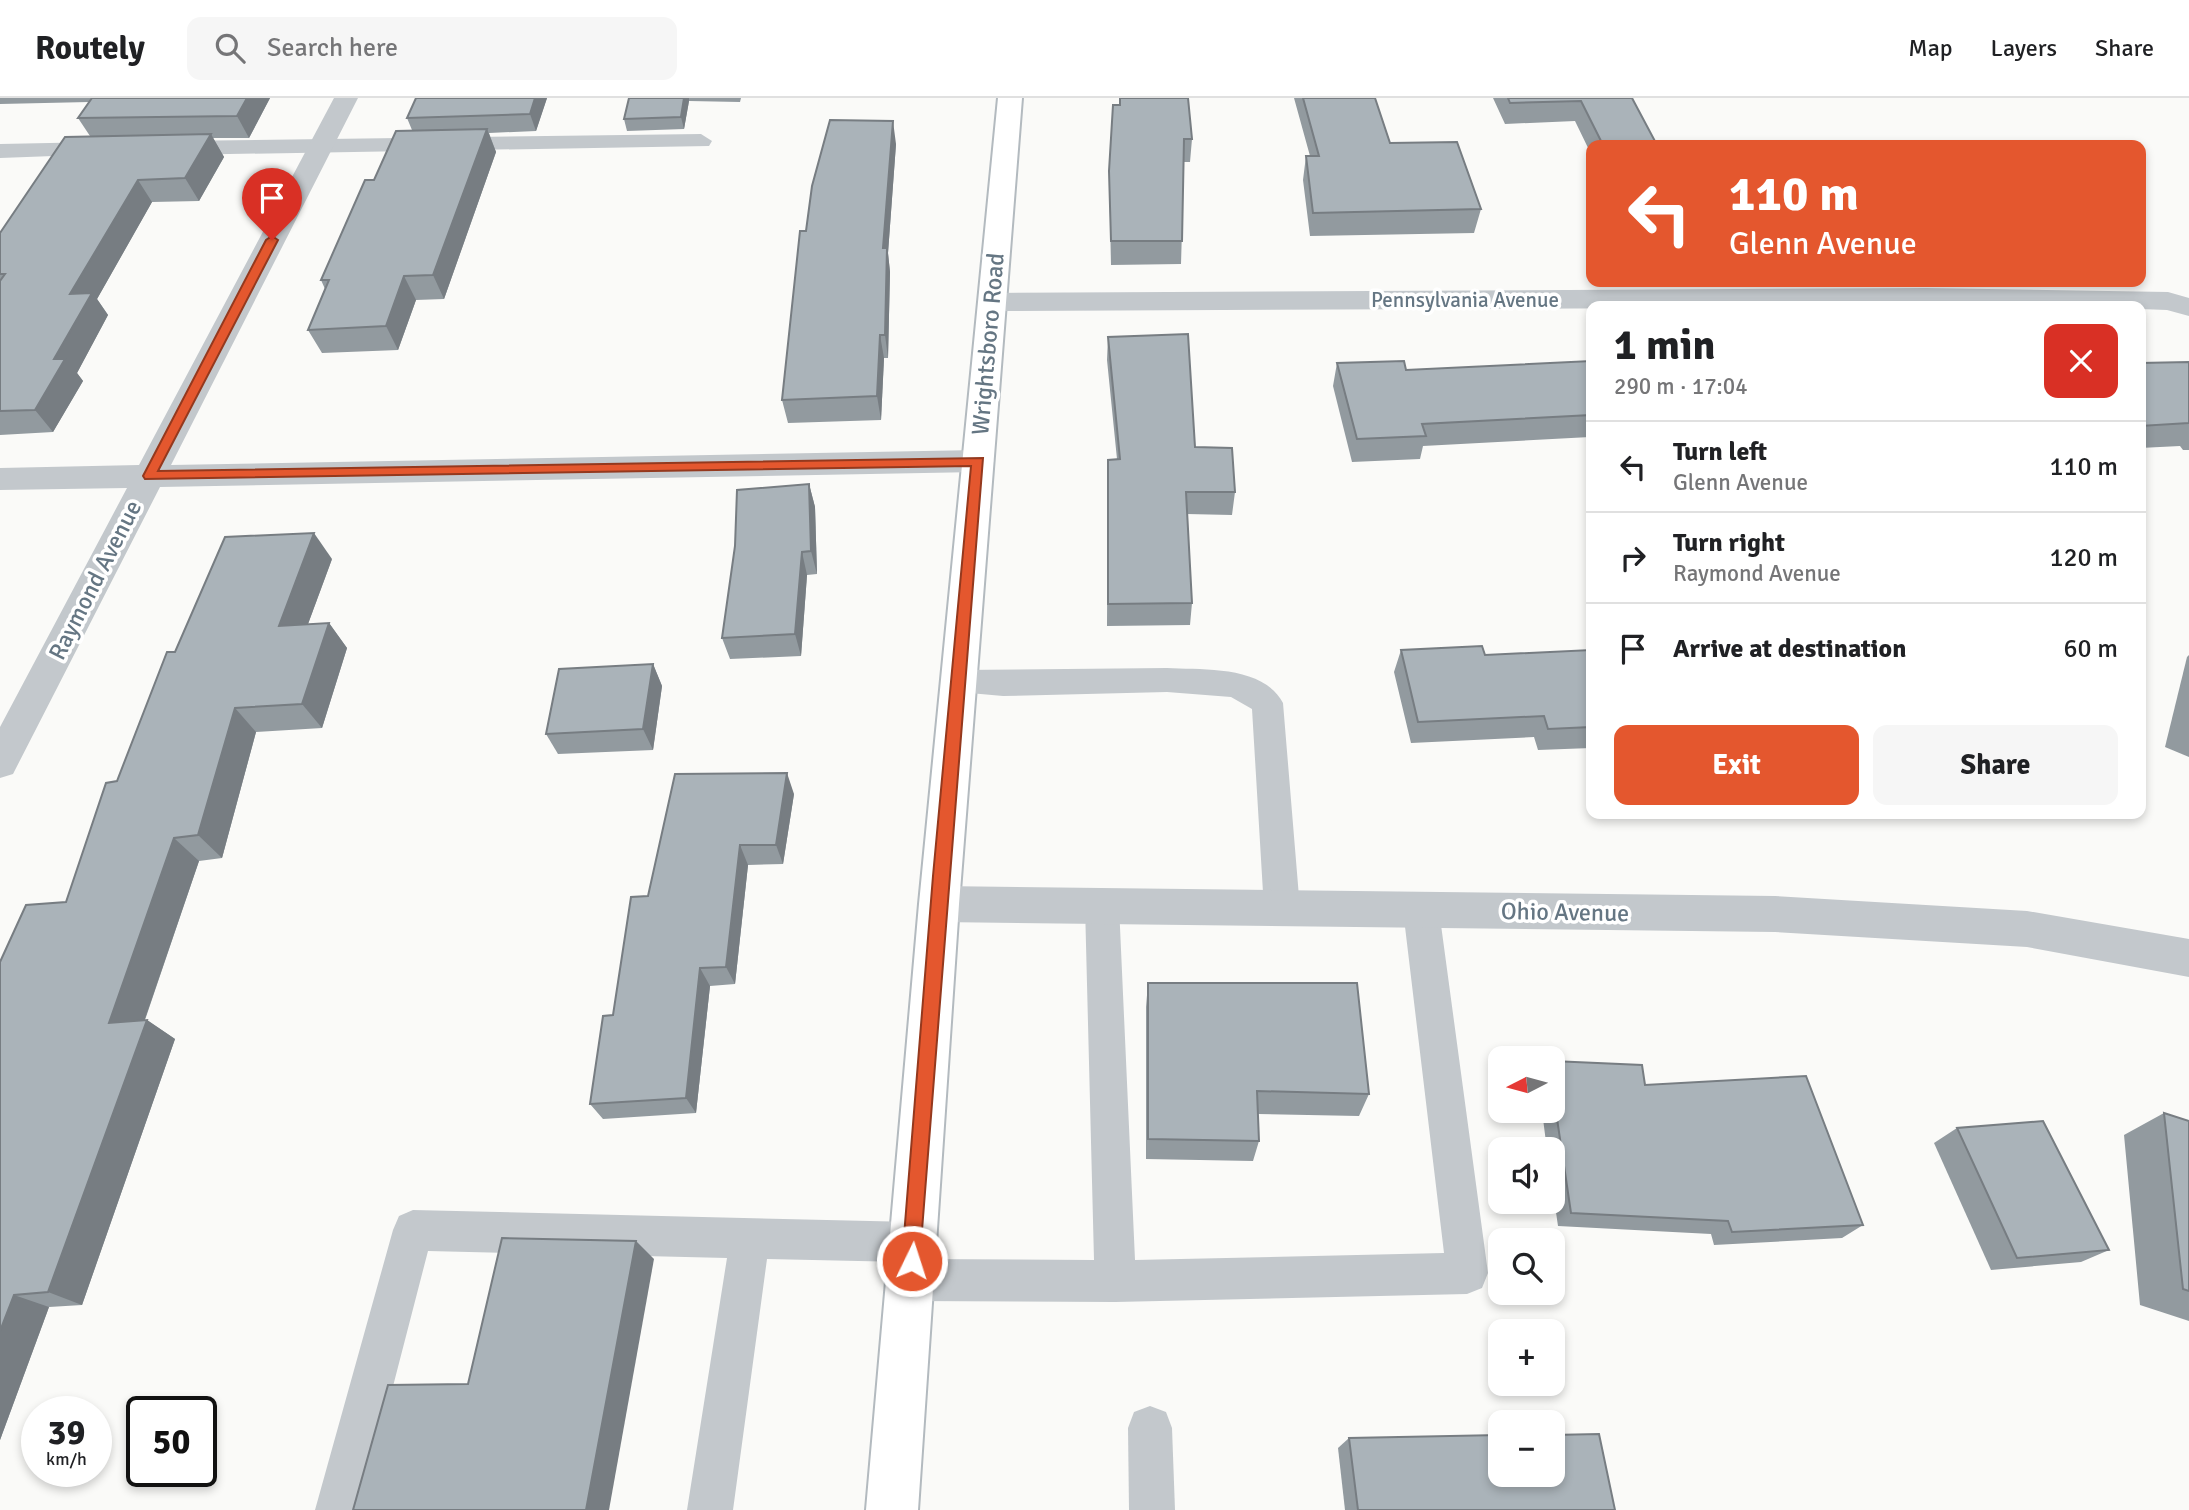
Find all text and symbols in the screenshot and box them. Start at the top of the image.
search box [187,17,677,80]
text: Routely [35,28,145,69]
icon: search [211,29,249,67]
text: Search here [267,32,398,64]
text: Map [1908,33,1953,63]
text: Layers [1991,33,2057,63]
text: Share [2095,33,2154,63]
text: 110 m [1729,164,1859,224]
pin [242,168,302,240]
icon: left [1614,168,1705,259]
icon: arrive [253,179,291,217]
text: Glenn Avenue [1729,224,1917,263]
street label: Wrightsboro Road [965,252,1011,436]
street label: Pennsylvania Avenue [1371,287,1559,313]
text: 1 min [1614,320,1715,371]
button: close [2044,324,2118,398]
text: 290 m · 17:04 [1614,372,1748,401]
text: Turn left [1673,436,1767,468]
icon: left [1614,448,1652,486]
text: 110 m [2049,451,2118,483]
text: Glenn Avenue [1673,468,1808,497]
street label: Raymond Avenue [42,495,148,665]
text: Turn right [1673,527,1785,559]
icon: right [1614,539,1652,577]
text: 120 m [2049,542,2118,574]
text: Raymond Avenue [1673,559,1841,588]
icon: arrive [1614,630,1652,668]
text: Arrive at destination [1673,633,1906,665]
text: 60 m [2063,633,2118,665]
button: Exit [1614,725,1859,805]
button: Share [1873,725,2118,805]
street label: Ohio Avenue [1501,896,1629,928]
north arrow [1488,1046,1564,1124]
map controls [1488,1046,1565,1487]
button: sound [1488,1137,1565,1214]
position arrow [875,1224,949,1298]
button: search [1488,1228,1565,1305]
button: + [1488,1319,1565,1396]
speed limit sign: 50 [126,1396,217,1487]
button: − [1488,1410,1565,1487]
text: 39 [48,1411,85,1454]
text: km/h [46,1448,87,1470]

